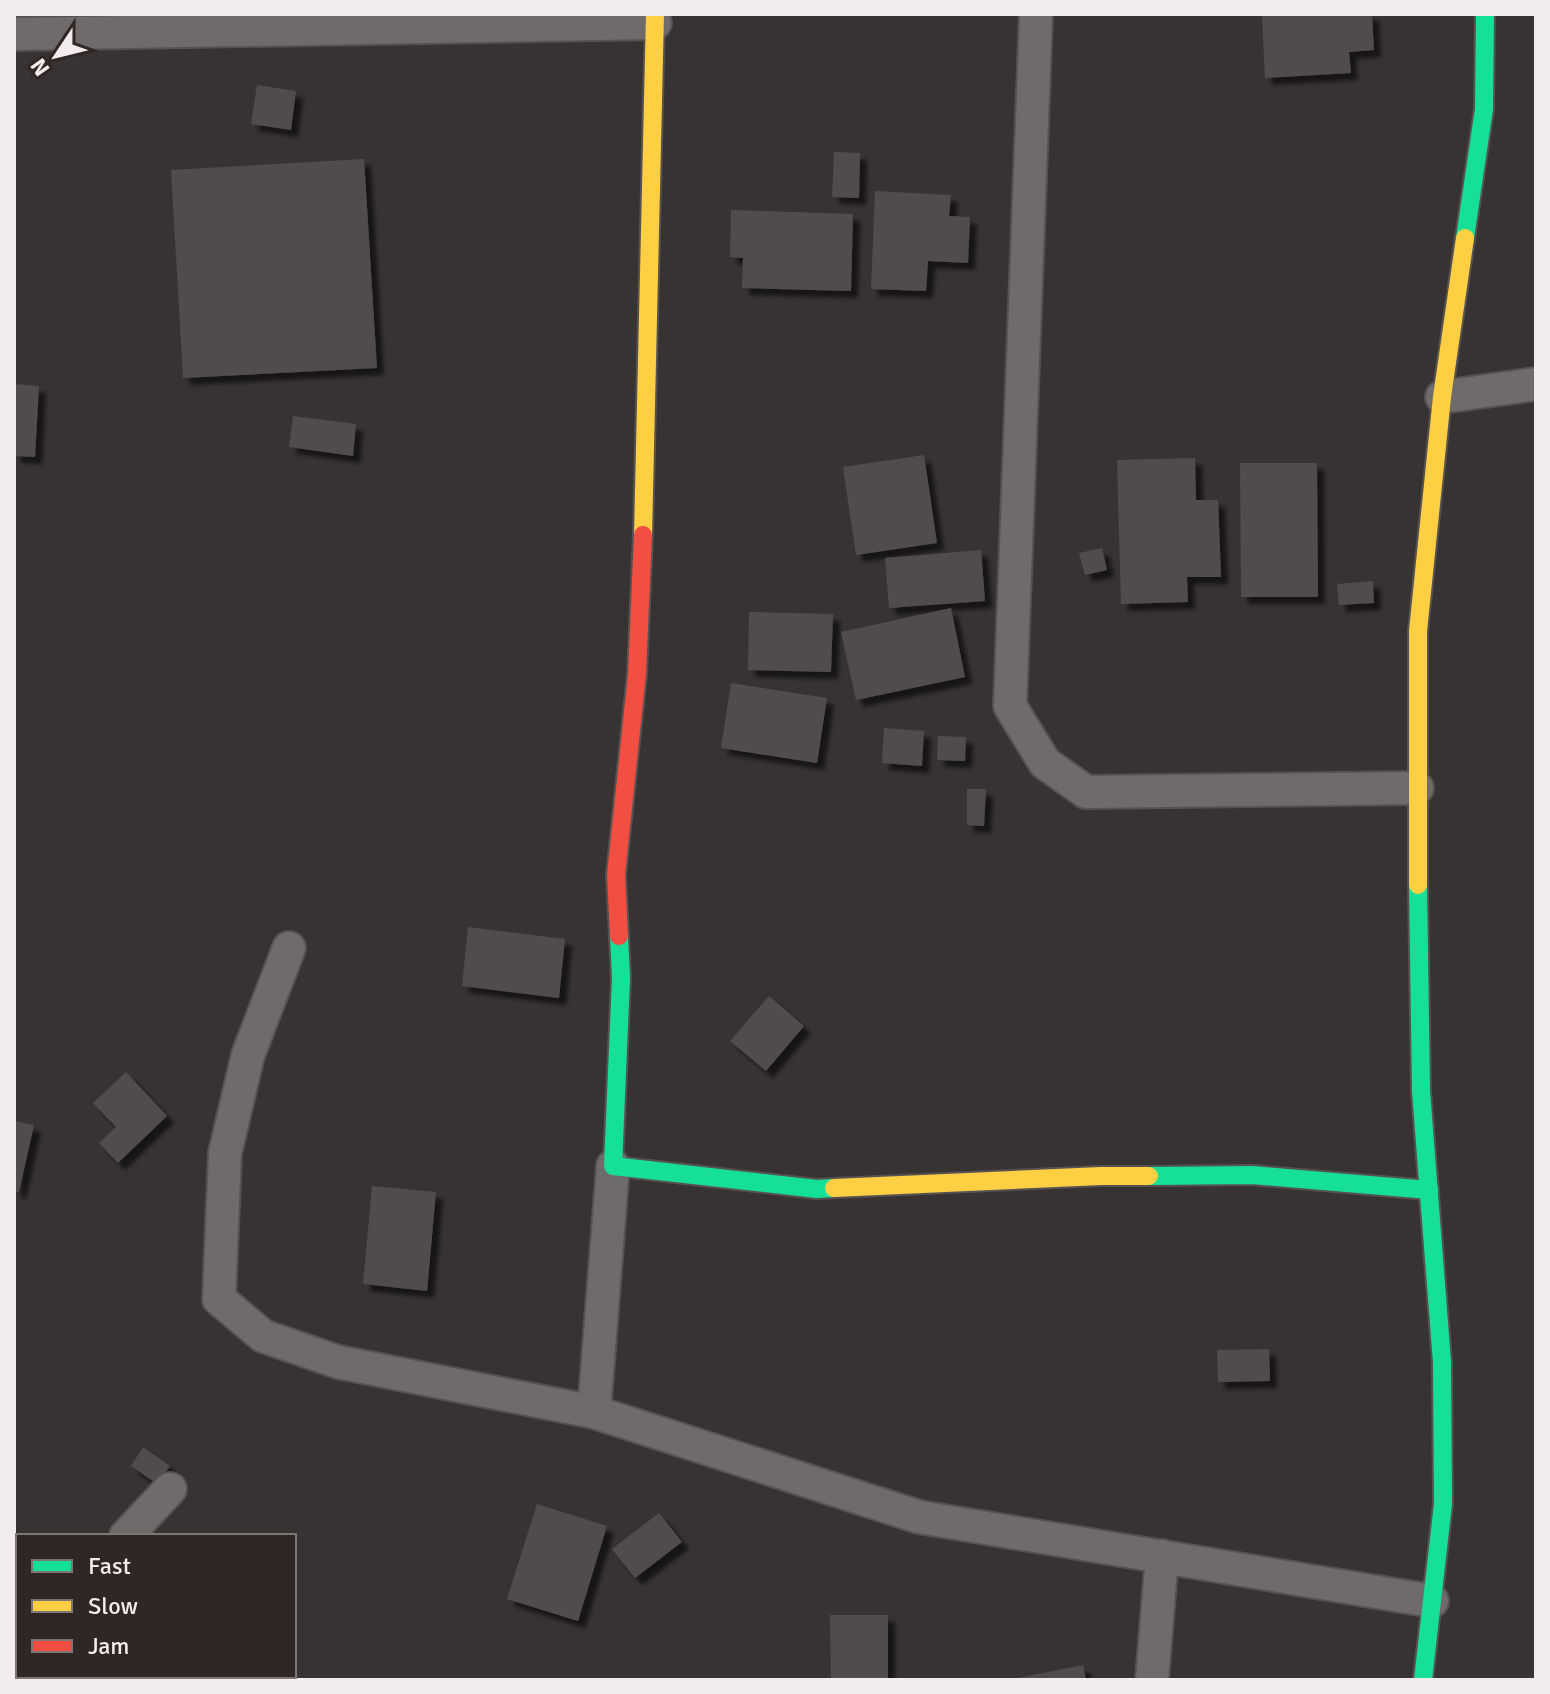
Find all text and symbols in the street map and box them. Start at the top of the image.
north arrow [16,16,96,96]
text: N [25,53,55,81]
legend [16,1534,296,1678]
text: Fast [88,1551,131,1581]
text: Slow [88,1591,138,1621]
text: Jam [88,1631,129,1661]

